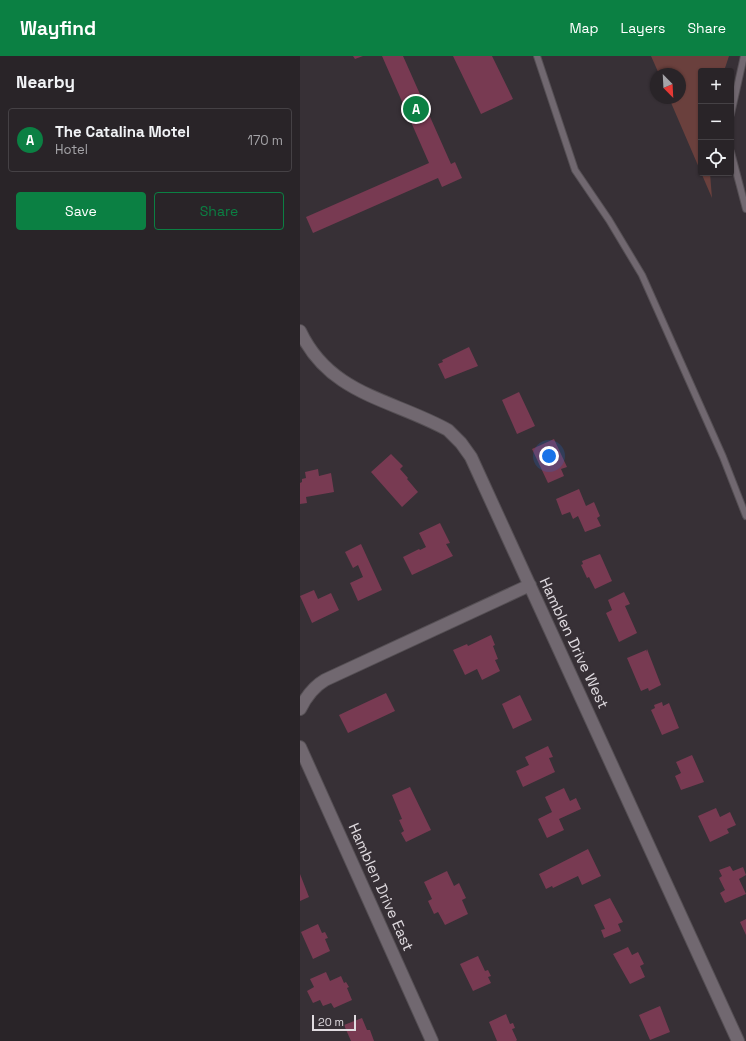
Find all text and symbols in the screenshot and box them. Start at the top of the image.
text: Wayfind [20,16,96,41]
text: Map [569,19,599,37]
text: Layers [621,19,665,37]
text: Share [687,19,726,37]
north arrow [650,68,686,104]
map controls [698,68,734,176]
button: + [698,68,734,104]
text: Nearby [16,71,75,93]
pin: A [403,94,429,124]
button: − [698,104,734,140]
text: The Catalina Motel [55,122,190,141]
text: A [26,132,34,149]
text: 170 m [247,132,283,149]
button: locate [698,140,734,176]
text: Hotel [55,141,88,158]
button: Save [16,192,146,230]
button: Share [154,192,284,230]
your location [539,446,559,466]
street label: Hamblen Drive West [536,574,613,712]
street label: Hamblen Drive East [345,820,418,954]
scale bar [312,1013,356,1032]
text: 20 m [318,1015,344,1029]

